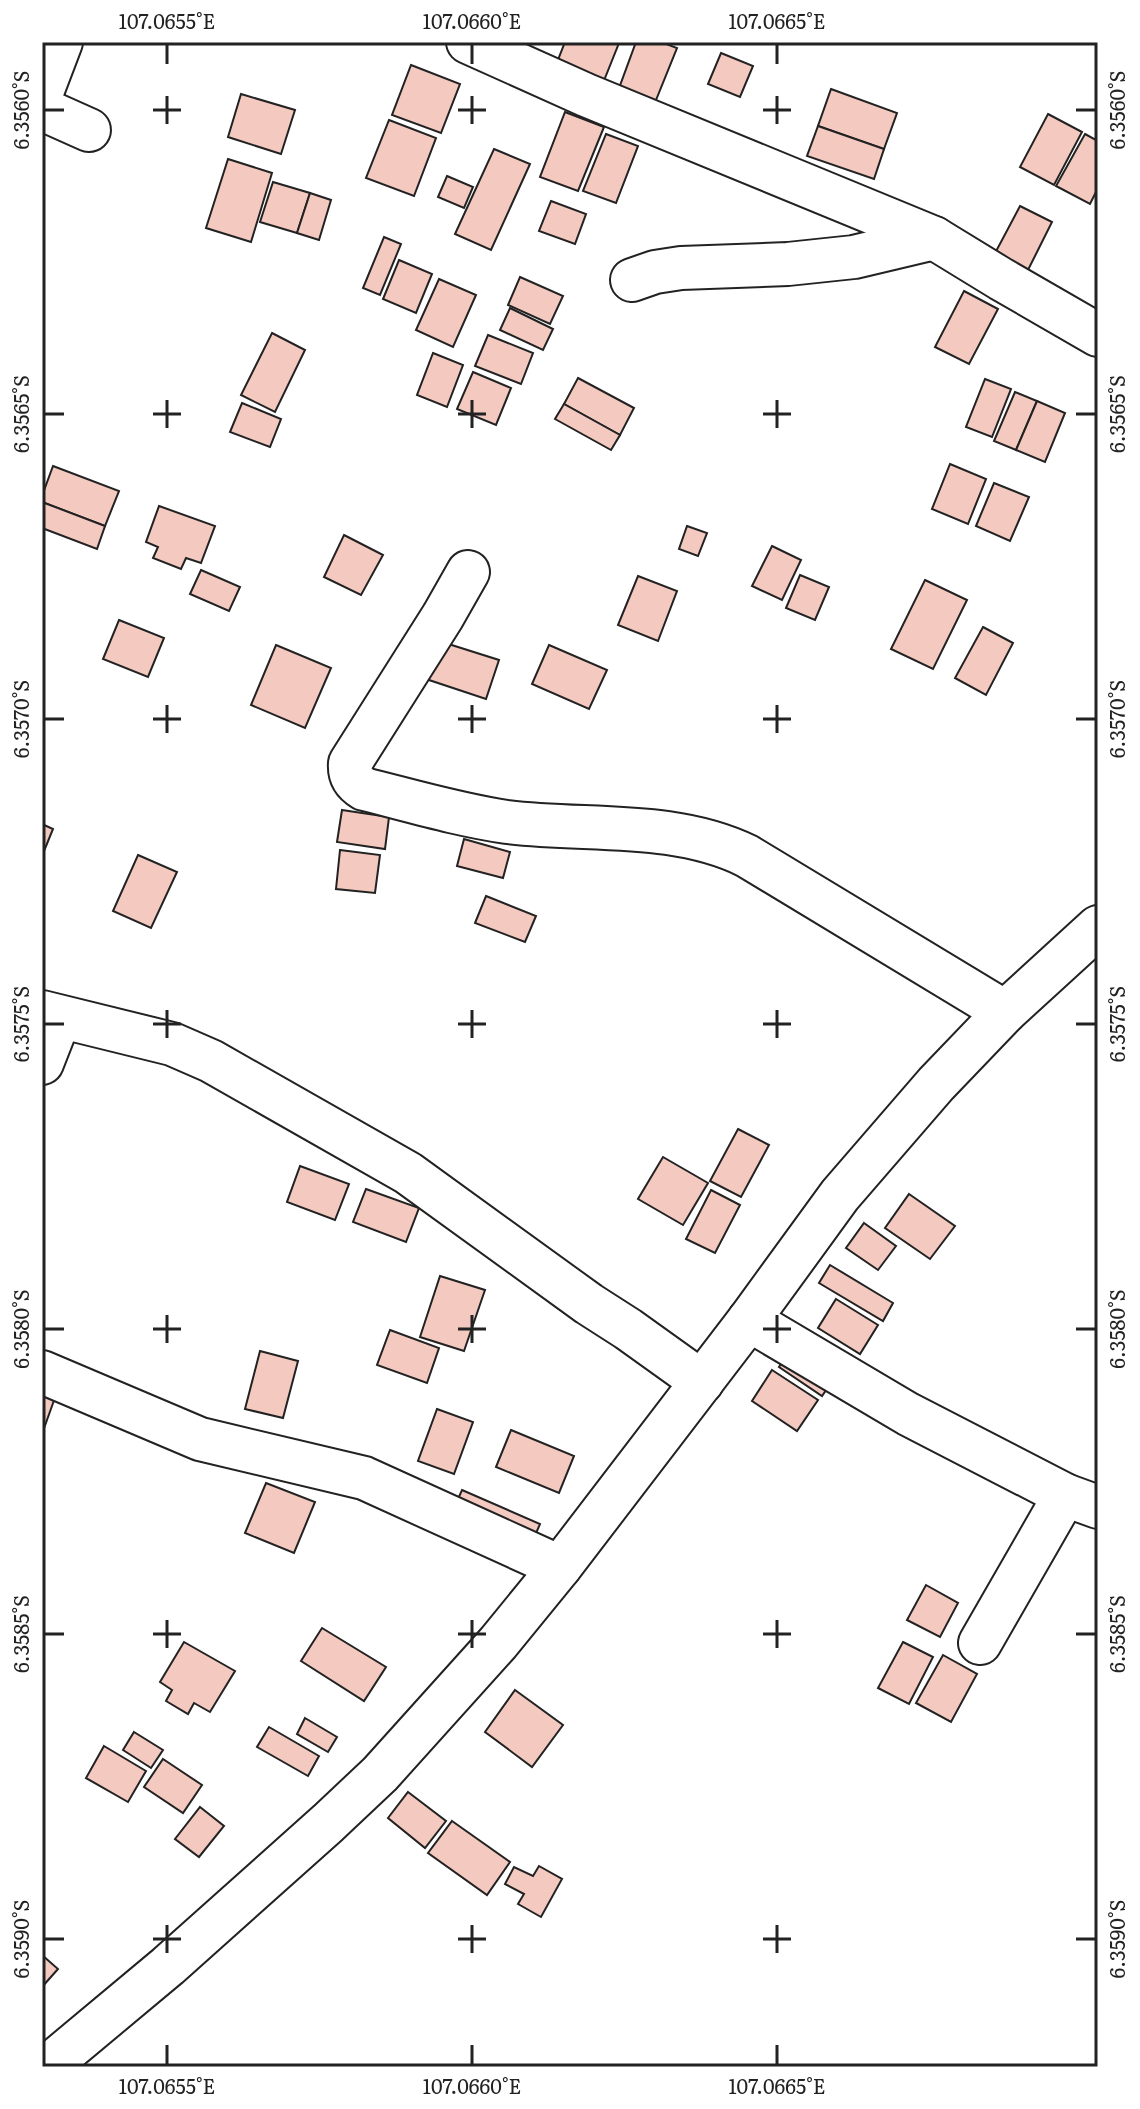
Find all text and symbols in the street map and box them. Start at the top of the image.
text: 107.0655°E [119,5,215,35]
text: 107.0660°E [423,5,521,35]
text: 107.0665°E [728,5,826,35]
text: 6.3560°S [5,70,35,150]
text: 6.3560°S [1101,70,1131,150]
text: 6.3565°S [5,375,35,453]
text: 6.3565°S [1101,375,1131,453]
text: 6.3570°S [5,680,35,758]
text: 6.3570°S [1101,680,1131,758]
text: 6.3575°S [5,986,35,1062]
text: 6.3575°S [1101,986,1131,1062]
text: 6.3580°S [5,1289,35,1369]
text: 6.3580°S [1101,1289,1131,1369]
text: 6.3585°S [5,1595,35,1673]
text: 6.3585°S [1101,1595,1131,1673]
text: 6.3590°S [5,1900,35,1978]
text: 6.3590°S [1101,1900,1131,1978]
text: 107.0655°E [119,2070,215,2100]
text: 107.0660°E [423,2070,521,2100]
text: 107.0665°E [728,2070,826,2100]

